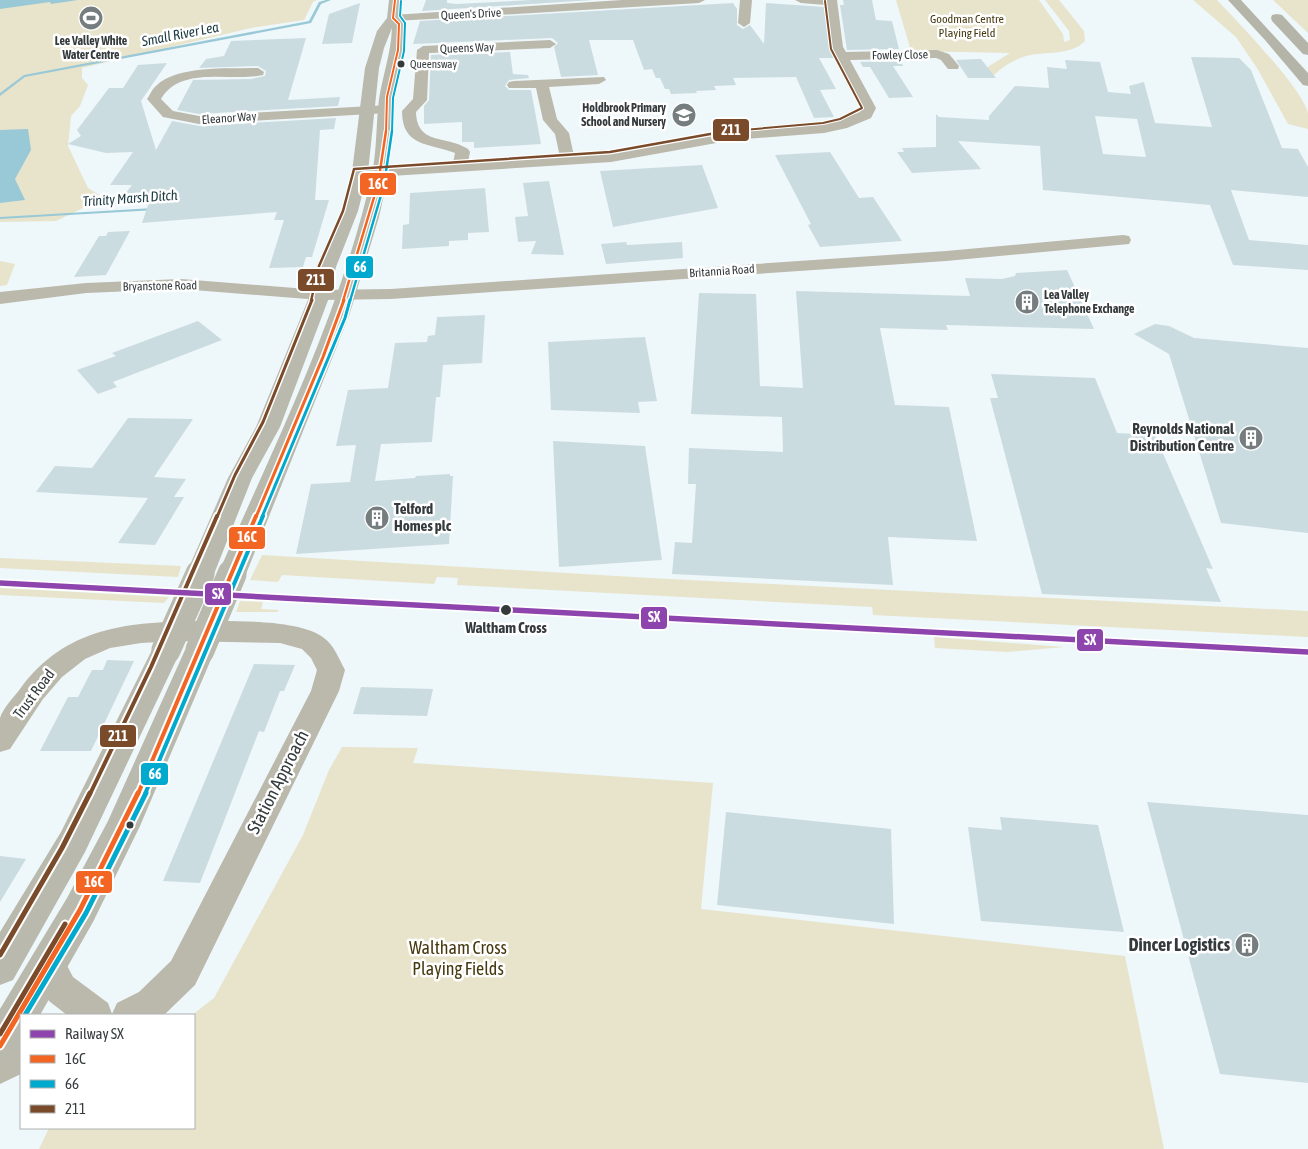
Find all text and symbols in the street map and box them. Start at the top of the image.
sports icon: Lee Valley White Water Centre [78,5,104,31]
street label: Queen's Drive [440,5,502,23]
park label: Goodman Centre Playing Field [930,12,1004,40]
water label: Small River Lea [139,19,220,49]
place label: Lee Valley White Water Centre [55,34,128,62]
street label: Queens Way [440,40,494,56]
street label: Fowley Close [872,48,928,62]
place label: Queensway [410,58,457,70]
marker: Queensway [396,59,406,69]
place label: Holdbrook Primary School and Nursery [581,101,666,129]
school or university icon: Holdbrook Primary School and Nursery [671,102,697,128]
street label: Eleanor Way [201,109,257,127]
line badge: 211 [712,118,750,142]
text: 211 [721,122,741,138]
line badge: 16C [359,172,397,196]
text: 16C [368,176,388,192]
water label: Trinity Marsh Ditch [82,187,178,209]
line badge: 66 [345,255,374,279]
text: 66 [353,259,367,275]
street label: Britannia Road [689,262,755,280]
line badge: 211 [297,268,335,292]
text: 211 [306,272,326,288]
street label: Bryanstone Road [123,278,197,294]
place label: Lea Valley Telephone Exchange [1044,288,1135,316]
building icon: Lea Valley Telephone Exchange [1014,289,1040,315]
place label: Reynolds National Distribution Centre [1130,420,1235,454]
building icon: Reynolds National Distribution Centre [1238,425,1264,451]
place label: Telford Homes plc [394,500,452,534]
building icon: Telford Homes plc [364,505,390,531]
line badge: 16C [228,526,266,550]
text: 16C [237,529,257,545]
line badge: SX [204,582,232,606]
text: SX [212,586,225,602]
marker: Waltham Cross [499,603,513,617]
line badge: SX [640,606,668,630]
text: SX [648,609,661,625]
place label: Waltham Cross [464,619,548,636]
line badge: SX [1076,628,1104,652]
text: SX [1084,632,1097,648]
street label: Trust Road [9,666,58,722]
line badge: 211 [99,724,137,748]
street label: Station Approach [242,726,313,837]
text: 211 [108,728,128,744]
line badge: 66 [140,762,169,786]
text: 66 [148,766,162,782]
unlabelled marker [125,820,135,830]
line badge: 16C [75,870,113,894]
text: 16C [84,874,104,890]
building icon: Dincer Logistics [1234,932,1260,958]
place label: Dincer Logistics [1128,934,1231,955]
park label: Waltham Cross Playing Fields [409,937,507,979]
legend [20,1014,195,1129]
text: Railway SX [65,1025,124,1042]
text: 16C [65,1050,86,1067]
text: 66 [65,1075,79,1092]
text: 211 [65,1100,86,1117]

